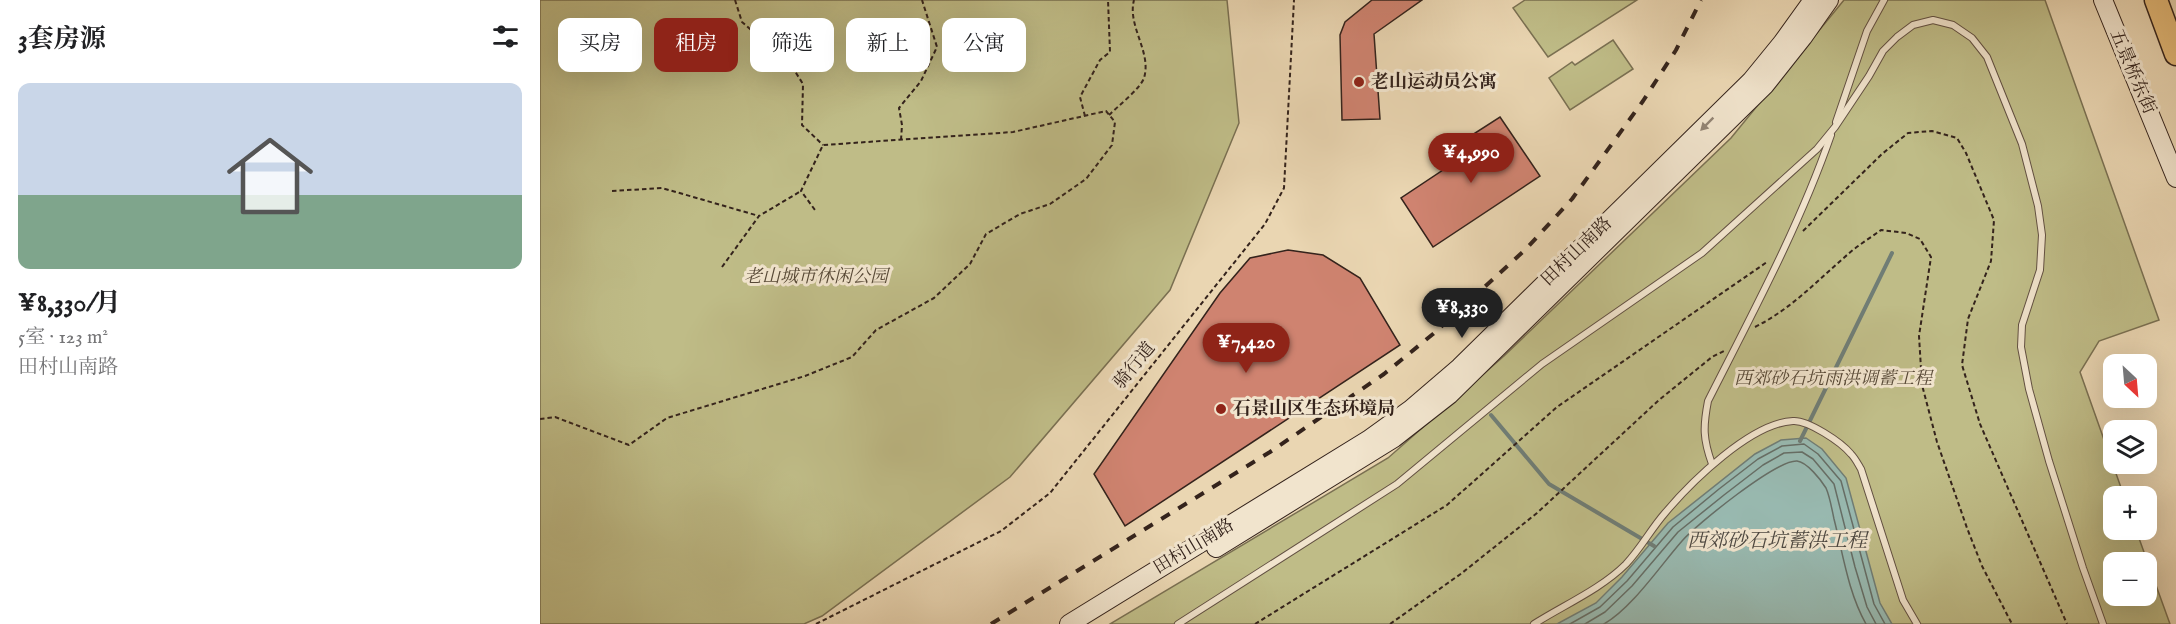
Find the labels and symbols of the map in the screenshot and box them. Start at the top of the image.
street label: 五景桥东街 [2104,26,2160,118]
place label: 老山运动员公寓 [1371,71,1497,94]
marker: 老山运动员公寓 [1352,75,1366,89]
one-way arrow [1700,116,1714,130]
pin: ¥4,990 [1422,133,1520,184]
street label: 田村山南路 [1537,212,1617,292]
park label: 老山城市休闲公园 [744,266,891,289]
pin: ¥8,330 [1413,288,1511,339]
pin: ¥7,420 [1197,323,1295,374]
street label: 骑行道 [1109,338,1161,394]
north arrow [2103,354,2157,408]
park label: 西郊砂石坑雨洪调蓄工程 [1734,368,1934,391]
place label: 石景山区生态环境局 [1233,398,1395,421]
marker: 石景山区生态环境局 [1214,402,1228,416]
street label: 田村山南路 [1150,514,1238,580]
water label: 西郊砂石坑蓄洪工程 [1687,529,1870,554]

